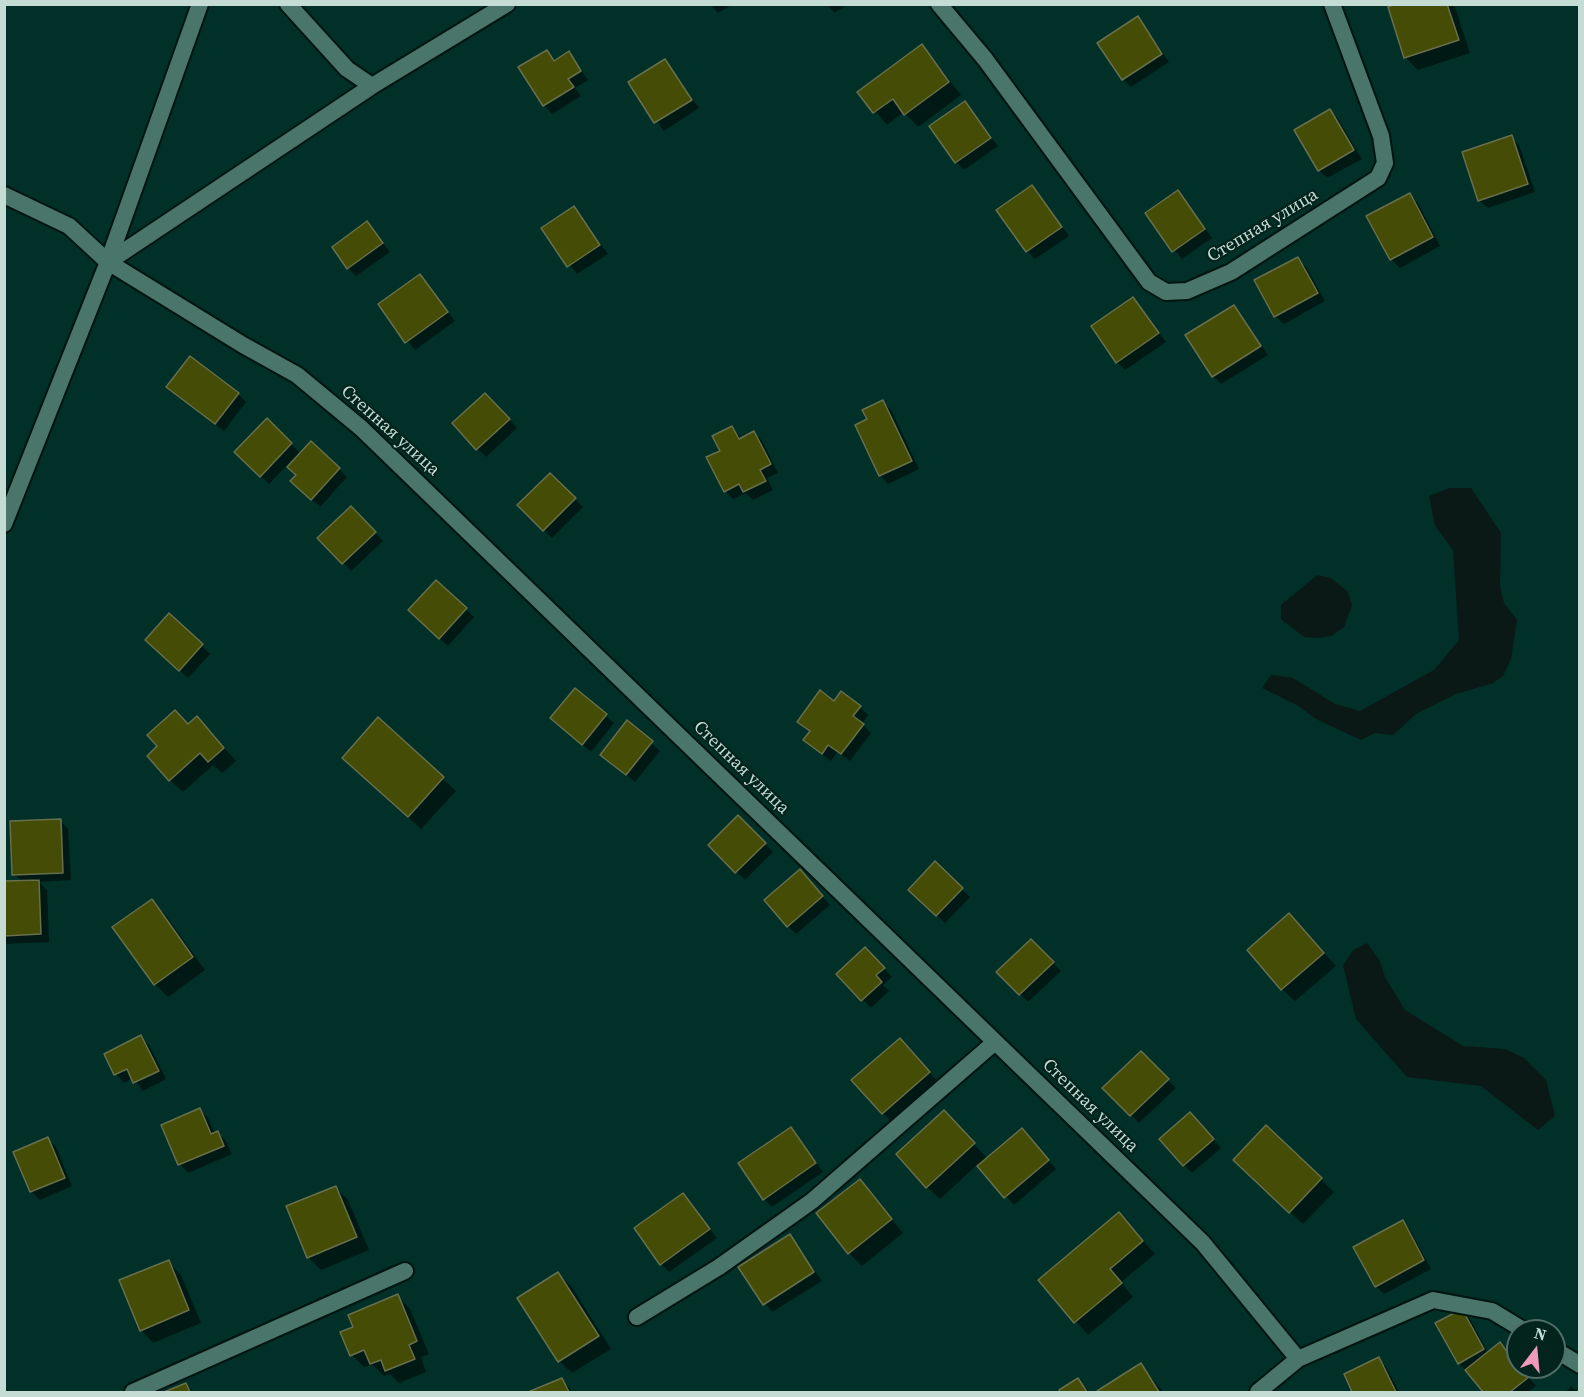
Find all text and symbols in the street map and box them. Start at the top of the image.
street label: Степная улица [1204,184,1322,268]
street label: Степная улица [336,381,444,481]
street label: Степная улица [688,717,794,819]
street label: Степная улица [1037,1055,1143,1157]
north arrow [1506,1319,1566,1379]
text: N [1532,1321,1549,1346]

